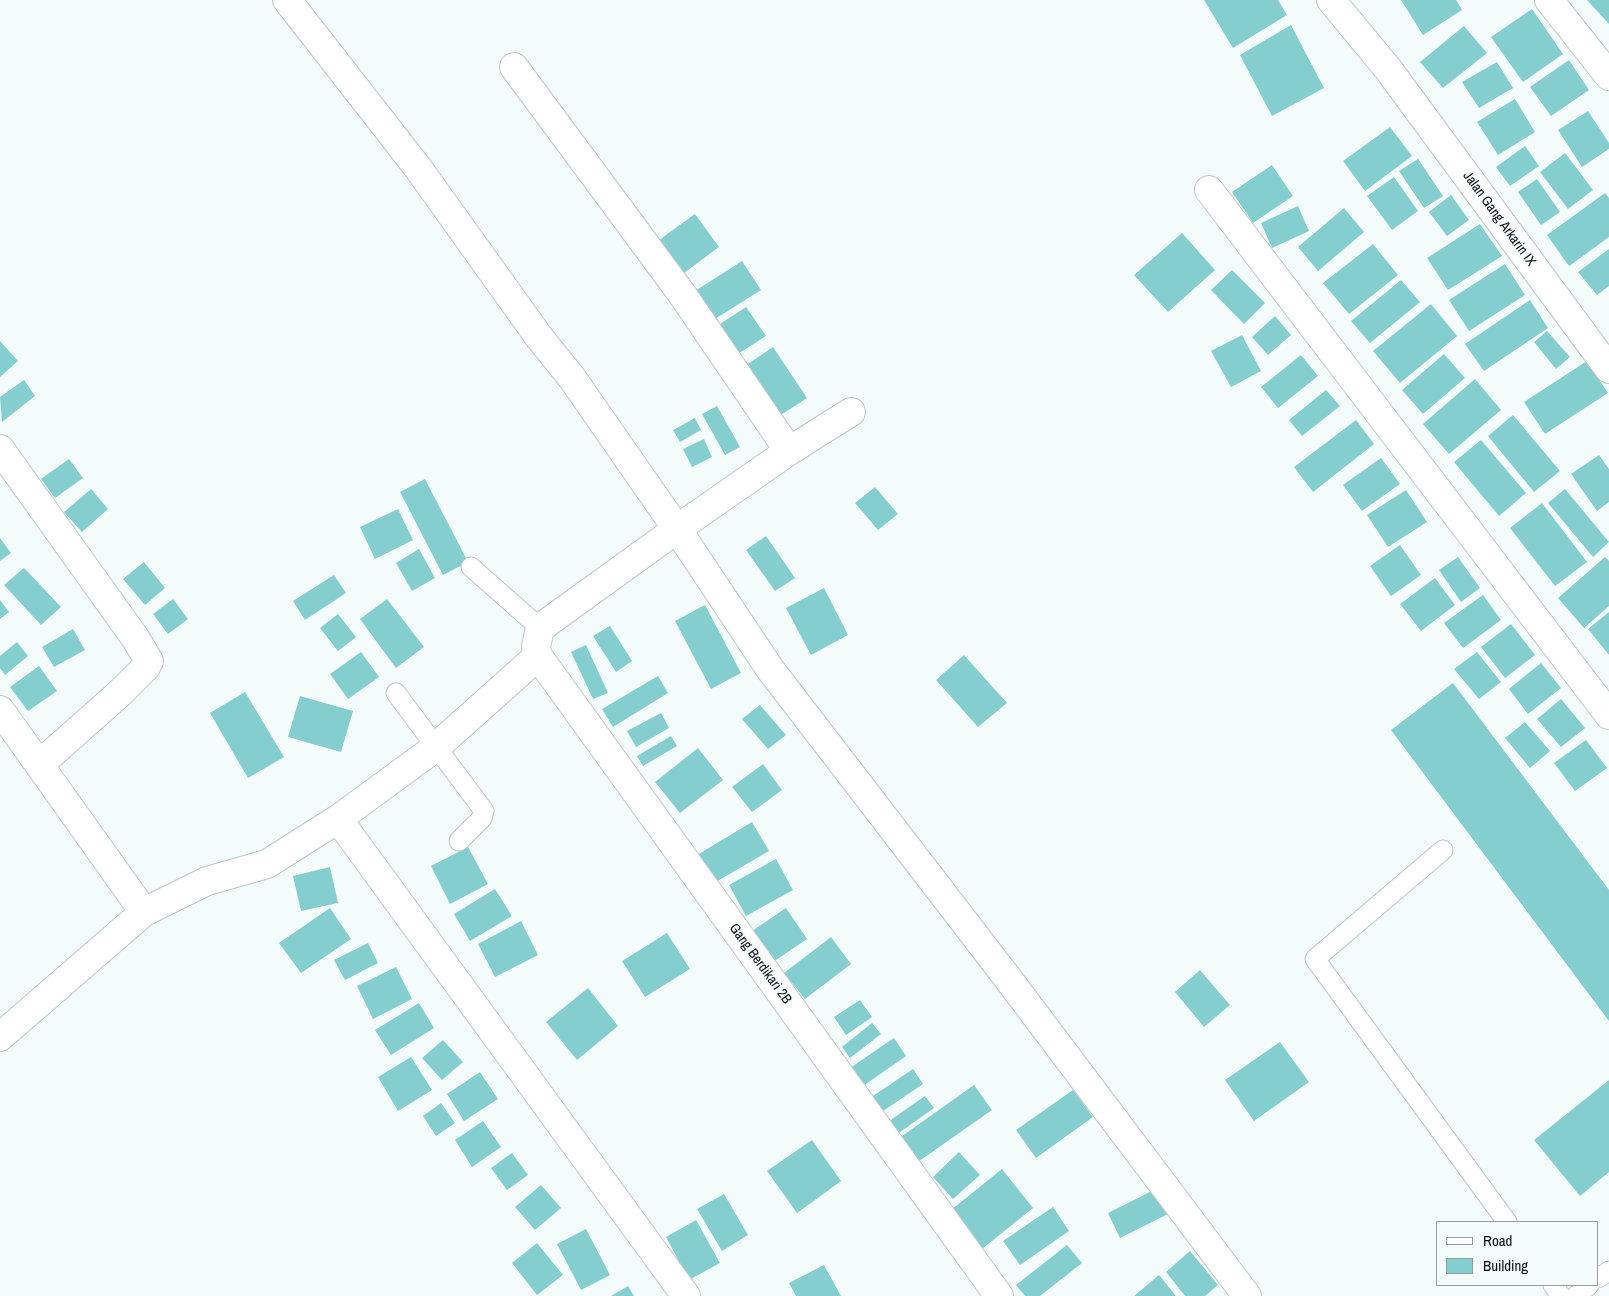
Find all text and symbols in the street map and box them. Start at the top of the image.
street label: Jalan Gang Arkarin IX [1459,168,1539,270]
street label: Gang Berdikari 2B [725,921,795,1007]
legend [1436,1221,1599,1286]
text: Road [1483,1230,1512,1251]
text: Building [1483,1255,1528,1276]

